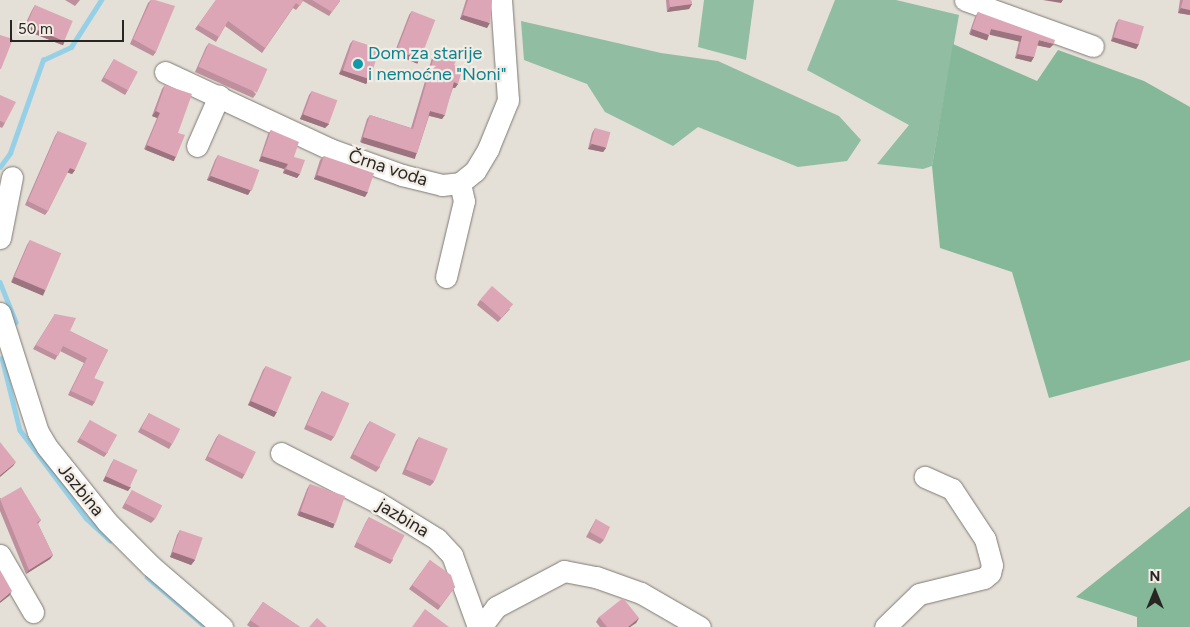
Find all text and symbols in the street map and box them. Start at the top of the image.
scale bar [12,10,126,42]
text: 50 m [18,20,53,38]
place label: Dom za starije i nemoćne "Noni" [368,43,506,86]
marker: Dom za starije i nemoćne "Noni" [352,58,364,70]
street label: Črna voda [346,145,430,191]
street label: Jazbina [53,459,109,521]
street label: jazbina [373,494,433,542]
north arrow [1130,567,1180,617]
text: N [1150,568,1160,585]

